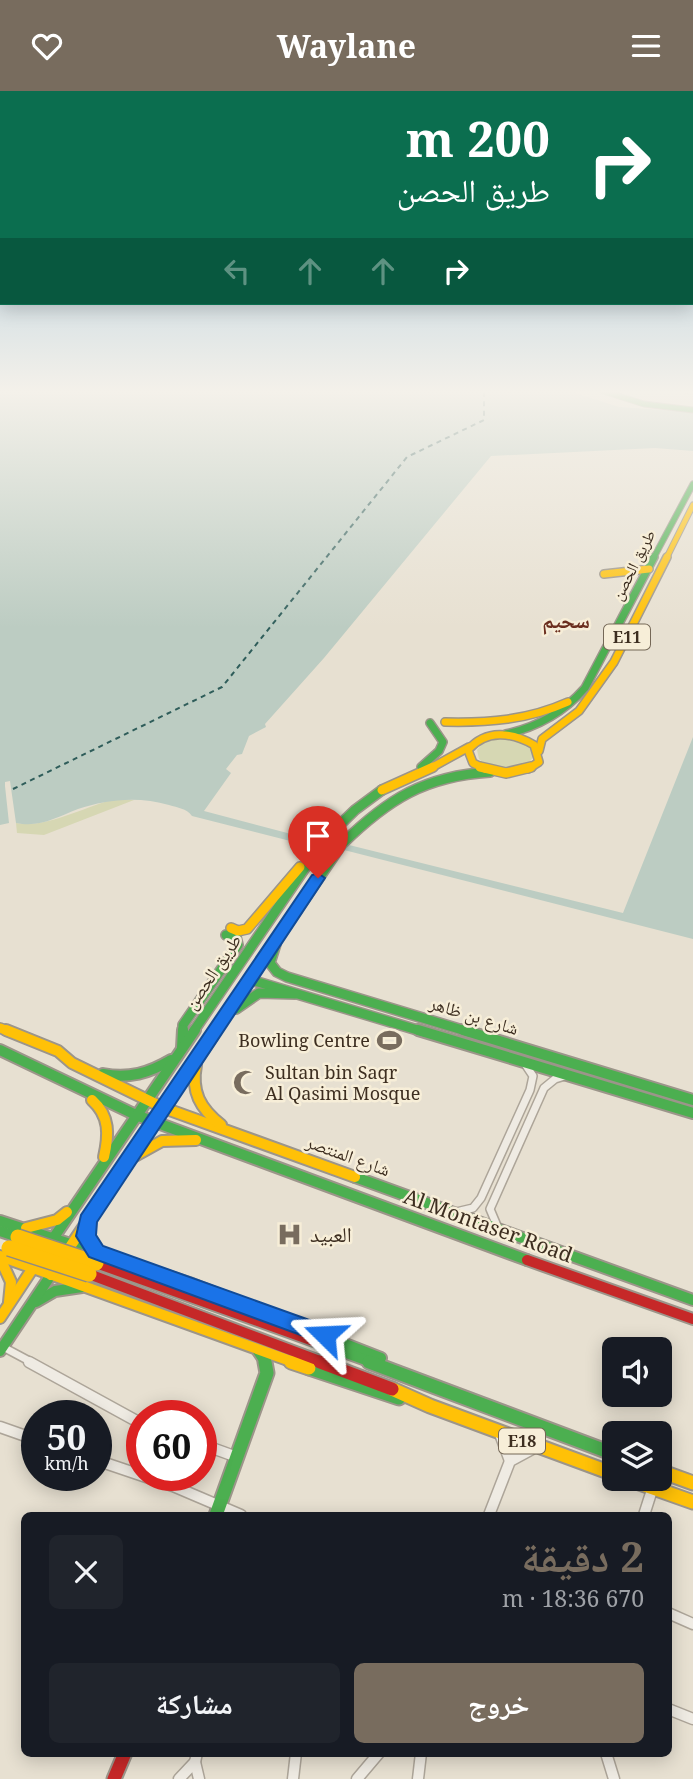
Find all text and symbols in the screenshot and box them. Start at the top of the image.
text: Waylane [277,24,416,67]
icon: heart [28,27,66,65]
icon: menu [627,27,665,65]
text: 200 m [406,105,550,171]
icon: right [574,119,665,210]
text: طريق الحصن [397,168,550,211]
icon: left [218,252,256,290]
icon: ahead [291,252,329,290]
icon: ahead [364,252,402,290]
icon: right [437,252,475,290]
street label: طريق الحصن [606,526,660,604]
district label: سحيم [542,606,590,635]
road number: E11 [604,625,650,649]
pin [288,806,348,878]
icon: arrive [299,817,337,855]
street label: طريق الحصن [178,929,246,1014]
street label: شارع بن ظاهر [426,990,522,1040]
sports icon: Bowling Centre [376,1027,404,1055]
place label: Bowling Centre [238,1028,370,1052]
place label: Sultan bin Saqr Al Qasimi Mosque [265,1060,420,1105]
mosque icon: Sultan bin Saqr Al Qasimi Mosque [231,1069,259,1097]
street label: شارع المنتصر [302,1128,394,1181]
street label: Al Montaser Road [400,1181,577,1269]
place label: العبيد [310,1220,352,1248]
hospital icon: العبيد [276,1221,304,1249]
position arrow [288,1298,362,1372]
map controls [602,1337,672,1491]
button: sound [602,1337,672,1407]
speed limit sign: 60 [126,1400,217,1491]
text: 50 [47,1413,86,1460]
button: layers [602,1421,672,1491]
road number: E18 [499,1429,545,1453]
text: km/h [44,1451,89,1475]
text: 2 دقيقة [521,1527,644,1584]
button: close [49,1535,123,1609]
text: 670 m · 18:36 [502,1582,644,1614]
button: مشاركة [49,1663,340,1743]
button: خروج [354,1663,644,1743]

